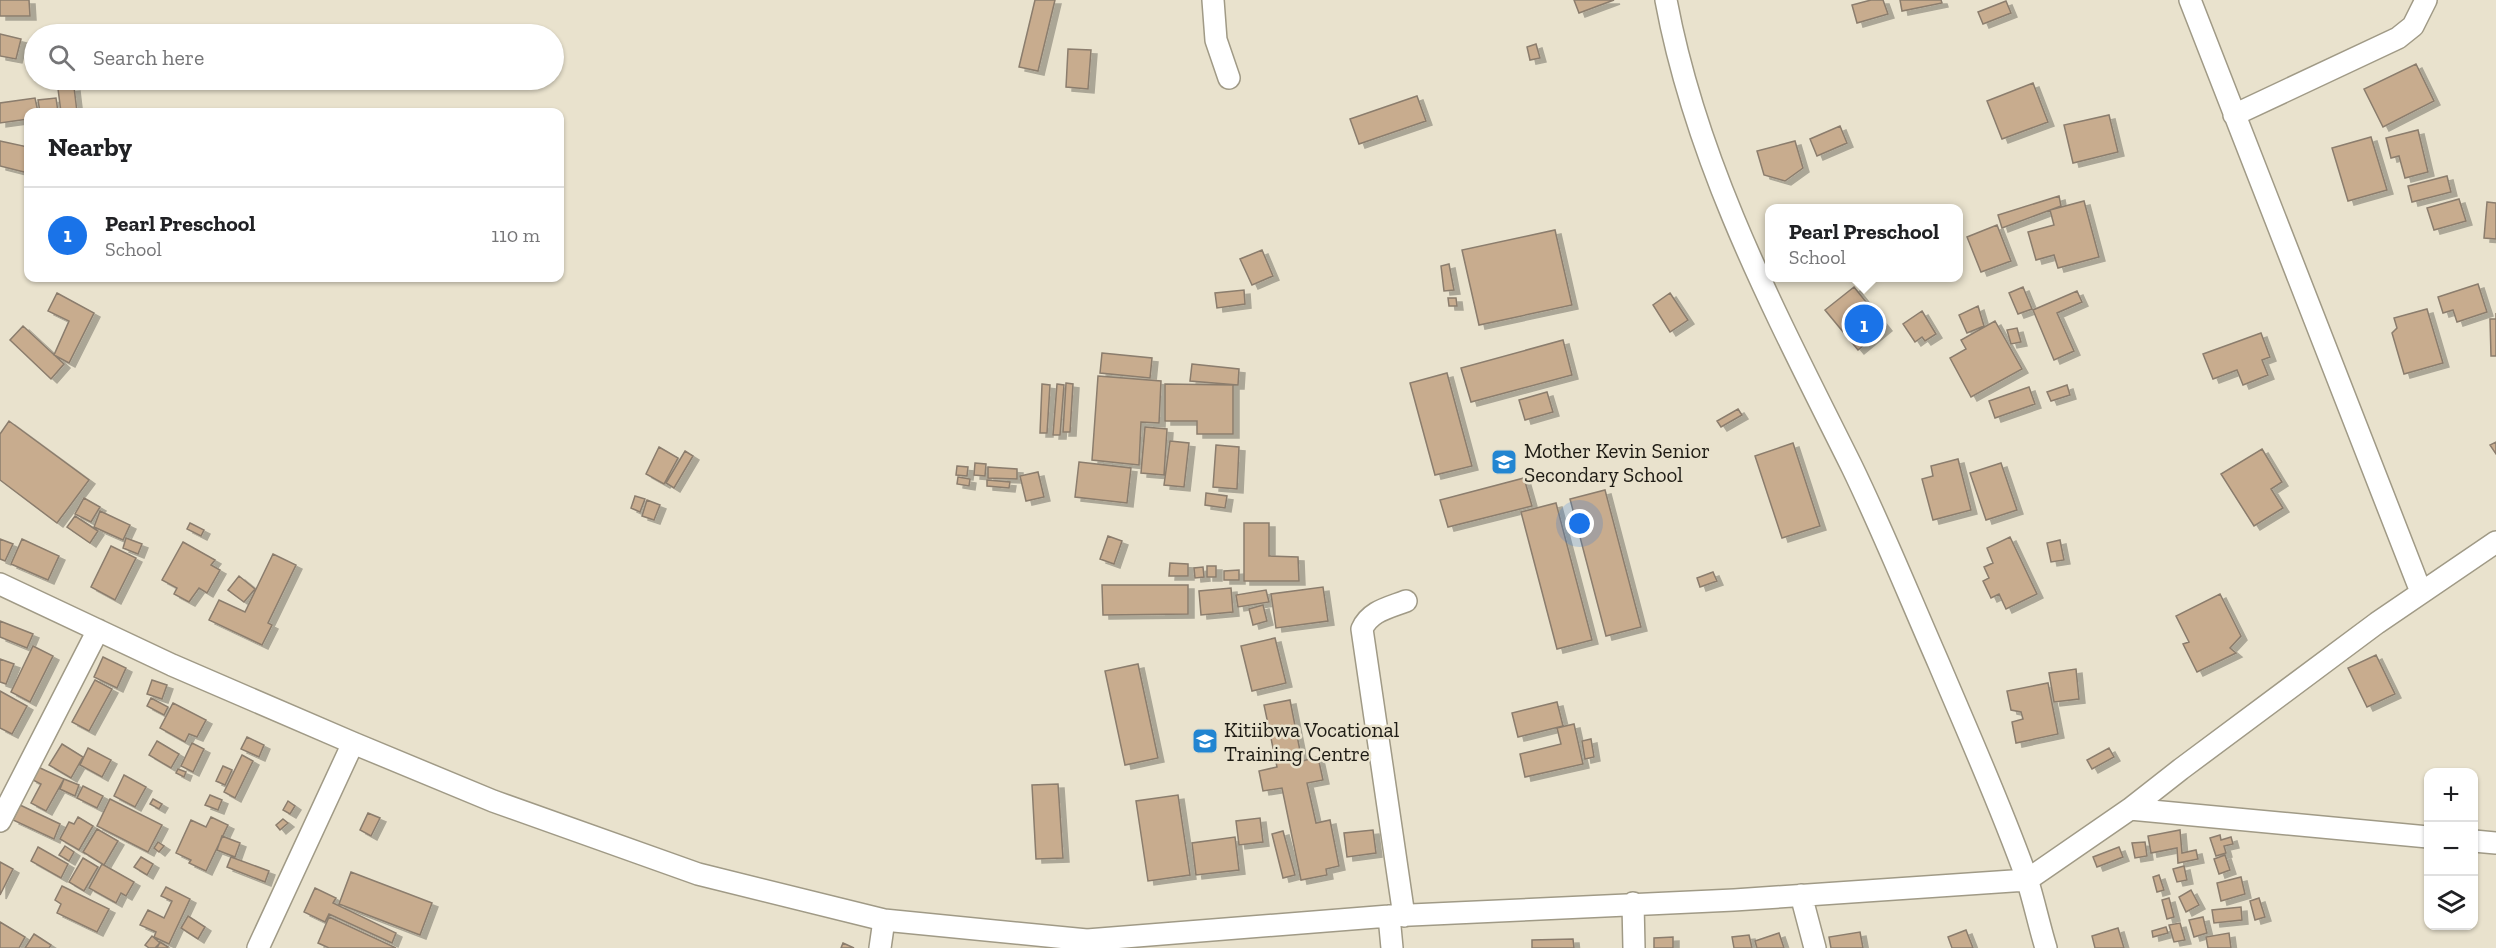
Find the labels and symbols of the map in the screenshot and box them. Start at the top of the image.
pin: 1 [1844,302,1884,346]
place label: Mother Kevin Senior Secondary School [1524,438,1710,487]
school or university icon: Mother Kevin Senior Secondary School [1489,447,1519,477]
your location [1565,509,1594,538]
place label: Kitiibwa Vocational Training Centre [1224,717,1400,766]
school or university icon: Kitiibwa Vocational Training Centre [1190,726,1220,756]

